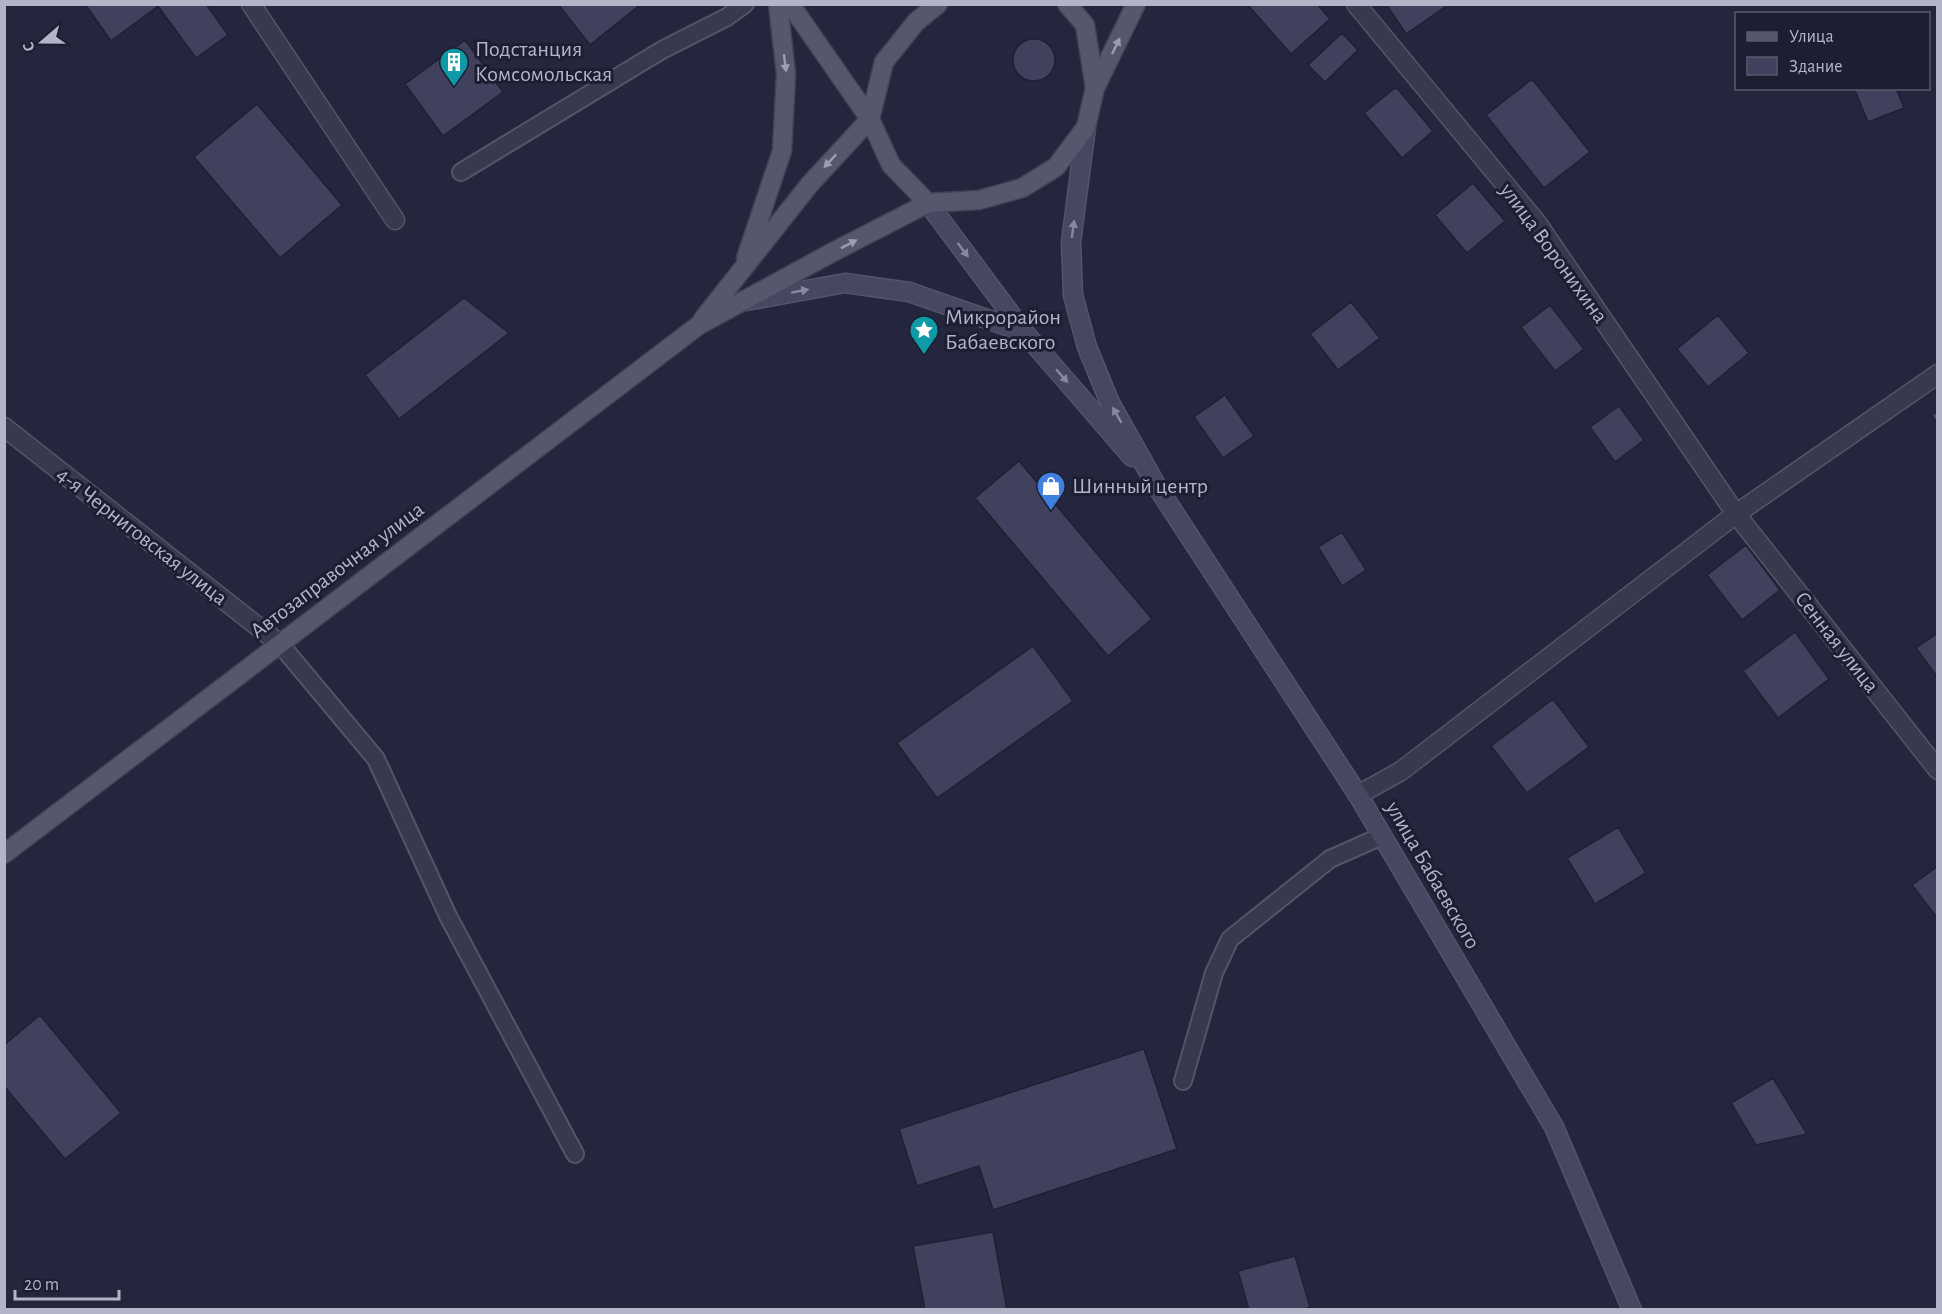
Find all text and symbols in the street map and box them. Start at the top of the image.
north arrow [12,12,72,72]
legend [1735,12,1930,90]
text: Улица [1789,28,1834,46]
place label: Подстанция Комсомольская [475,38,612,85]
one-way arrow [1111,38,1120,55]
text: С [20,40,38,54]
building icon: Подстанция Комсомольская [438,46,470,88]
one-way arrow [780,53,790,72]
text: Здание [1789,58,1843,76]
one-way arrow [824,154,838,168]
street label: улица Воронихина [1496,178,1612,327]
one-way arrow [1068,219,1078,238]
one-way arrow [841,239,858,249]
one-way arrow [957,242,969,258]
one-way arrow [790,287,809,296]
place label: Микрорайон Бабаевского [945,306,1061,353]
place icon: Микрорайон Бабаевского [908,314,940,356]
one-way arrow [1055,368,1068,383]
one-way arrow [1112,406,1122,423]
street label: 4-я Черниговская улица [53,463,231,609]
shop icon: Шинный центр [1035,470,1067,512]
place label: Шинный центр [1072,475,1208,497]
street label: Автозаправочная улица [246,498,428,642]
street label: Сенная улица [1791,587,1883,697]
street label: улица Бабаевского [1381,797,1484,953]
scale bar [15,1263,118,1301]
text: 20 m [24,1276,59,1294]

